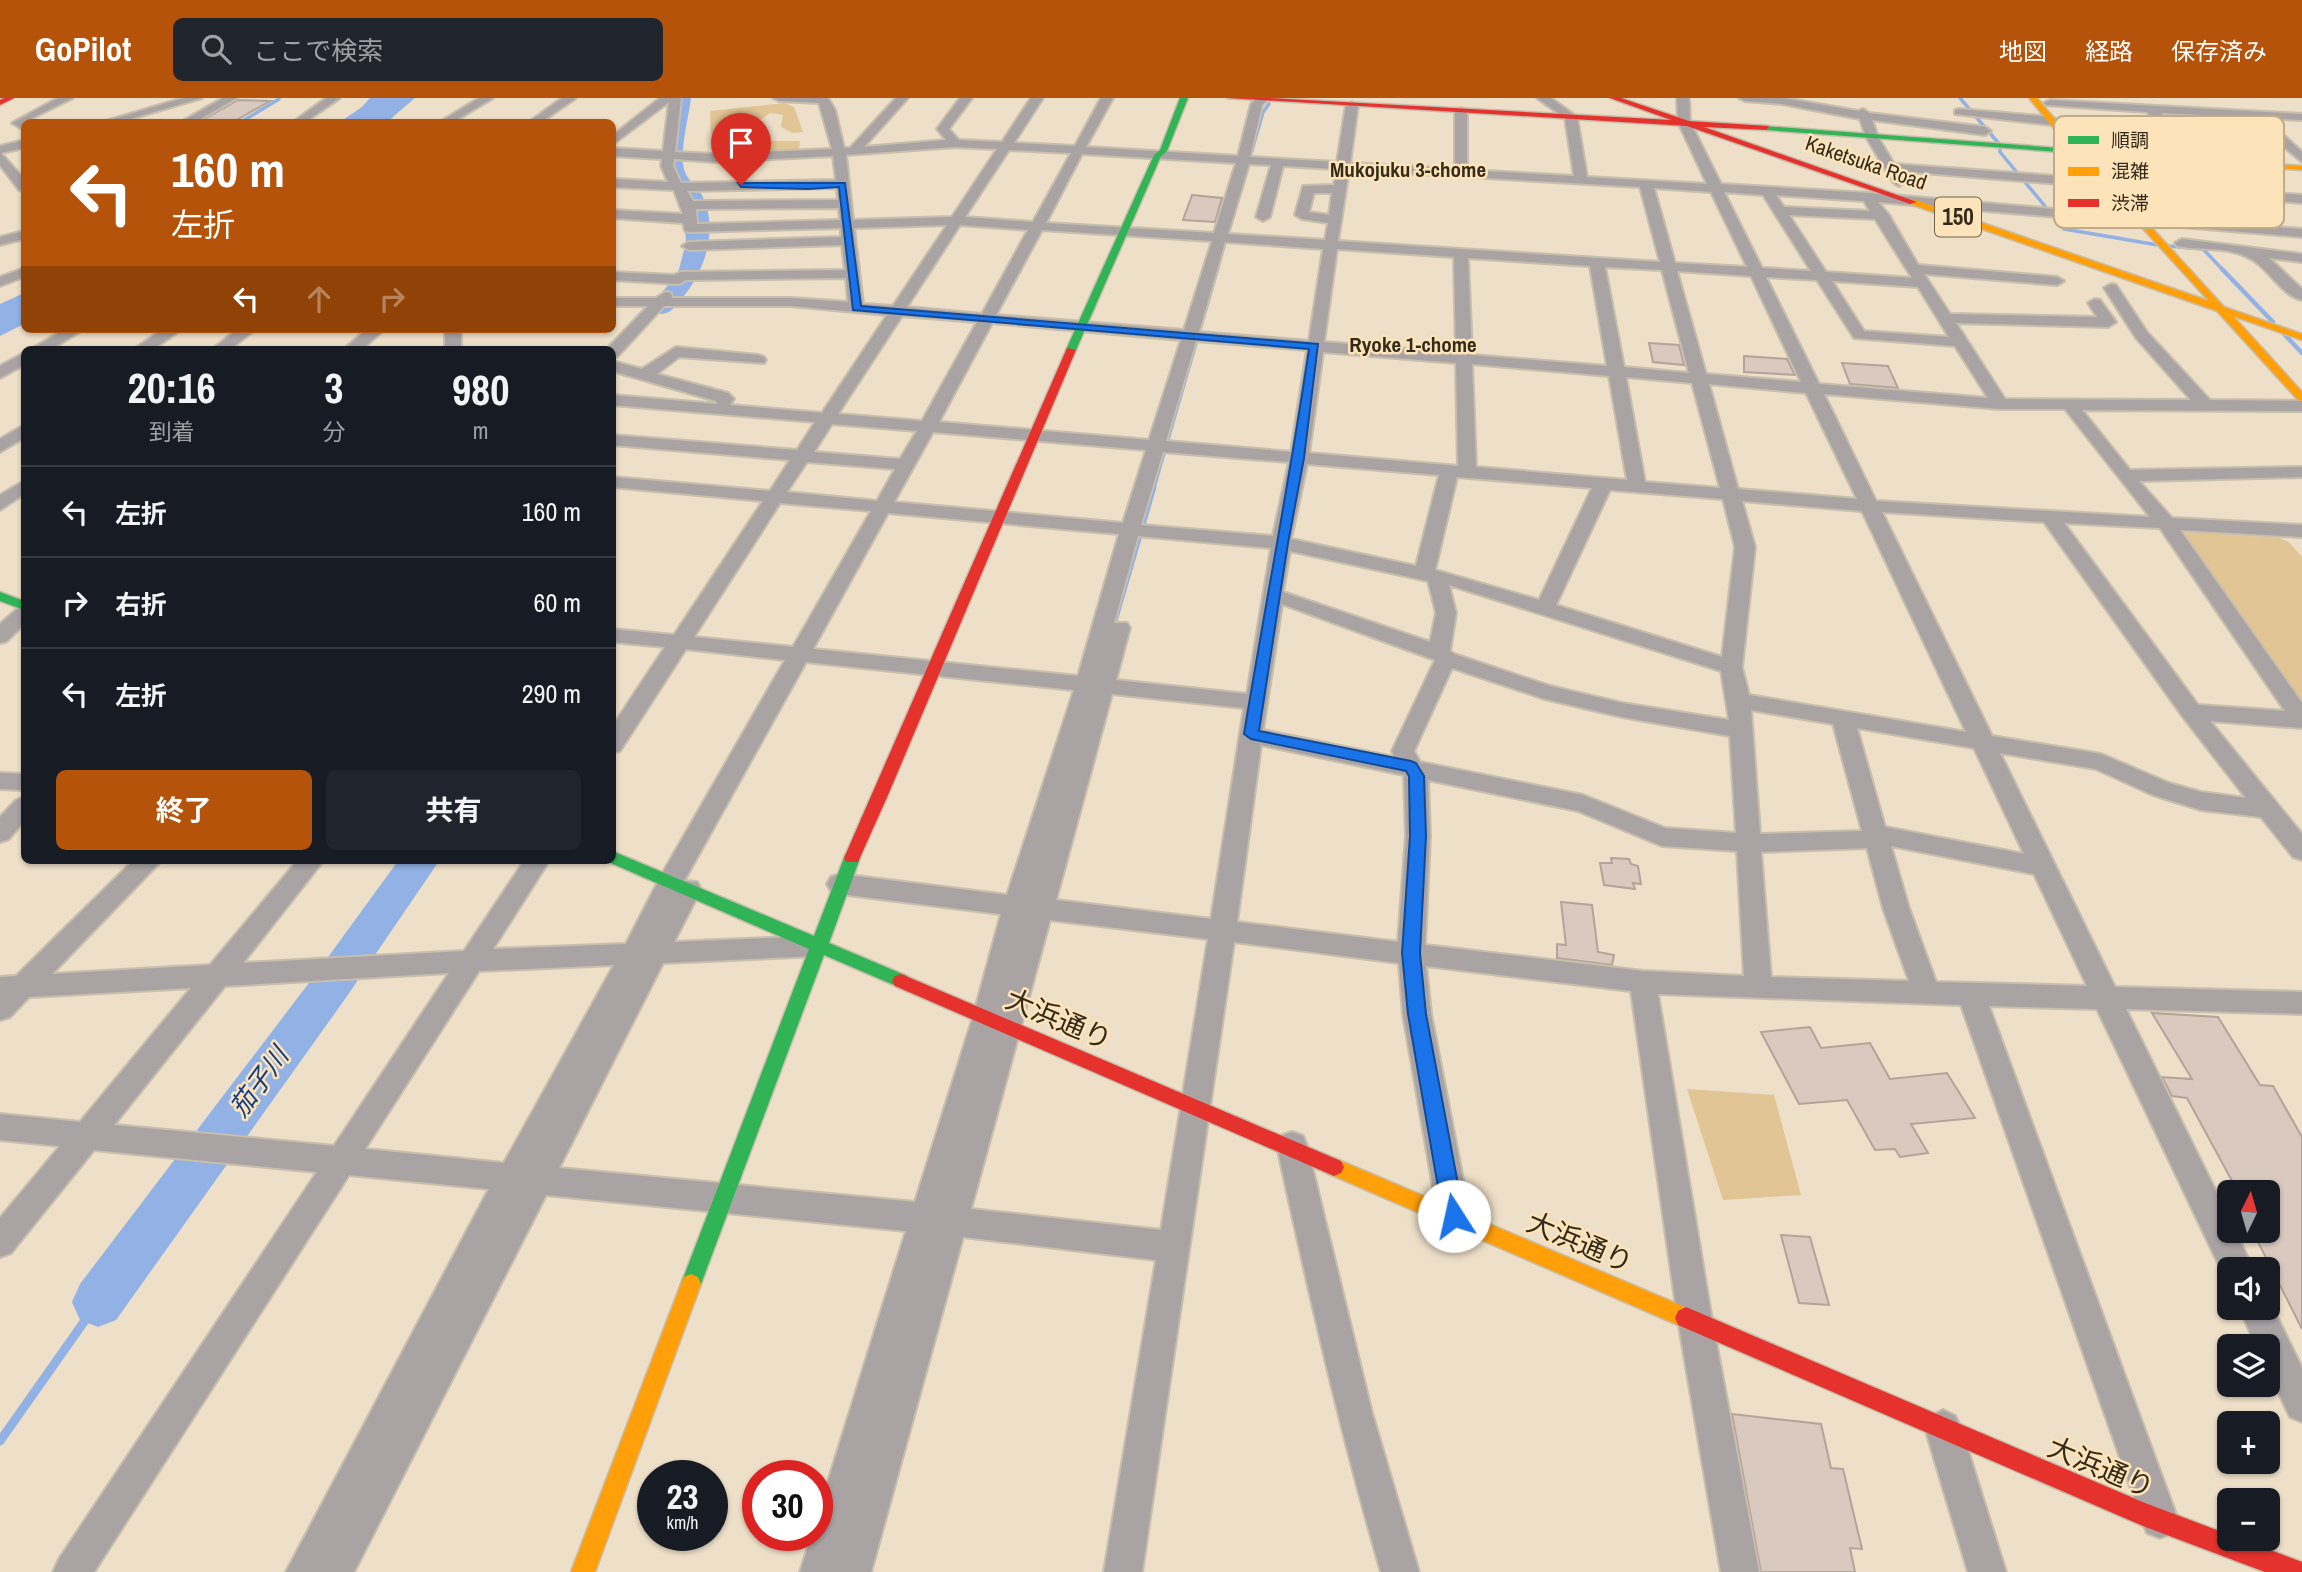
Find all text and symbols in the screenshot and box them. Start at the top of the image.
search box [173,18,663,81]
text: GoPilot [35,27,131,71]
icon: search [197,30,235,68]
text: ここで検索 [253,33,383,68]
text: 地図 [1999,35,2047,67]
text: 経路 [2085,35,2133,67]
text: 保存済み [2171,35,2267,67]
pin [711,113,771,185]
legend [2054,116,2284,228]
icon: arrive [722,124,760,162]
text: 順調 [2111,127,2149,153]
street label: Kaketsuka Road [1802,128,1931,197]
text: 160 m [171,136,285,202]
icon: left [56,147,147,238]
district label: Mukojuku 3-chome [1330,155,1486,184]
text: 混雑 [2111,158,2149,184]
text: 渋滞 [2111,190,2149,216]
road number: 150 [1935,198,1981,236]
text: 左折 [171,203,235,246]
icon: left [227,280,265,318]
icon: ahead [300,280,338,318]
icon: right [373,280,411,318]
district label: Ryoke 1-chome [1349,330,1477,359]
text: 20:16 [128,360,216,416]
text: 3 [324,360,343,416]
text: 980 [452,362,509,418]
text: m [473,415,489,446]
text: 到着 [149,416,195,447]
text: 分 [322,416,345,447]
icon: left [56,493,94,531]
text: 160 m [522,494,581,529]
text: 左折 [115,496,167,531]
icon: right [56,584,94,622]
text: 60 m [534,585,581,620]
text: 右折 [115,587,167,622]
icon: left [56,675,94,713]
text: 290 m [522,676,581,711]
text: 左折 [115,678,167,713]
button: 終了 [56,770,312,850]
button: 共有 [326,770,581,850]
street label: 大浜通り [1000,980,1118,1058]
water label: 茄子川 [222,1037,297,1124]
position arrow [1417,1179,1491,1253]
north arrow [2217,1180,2280,1242]
map controls [2217,1180,2280,1551]
street label: 大浜通り [1521,1203,1639,1281]
button: sound [2217,1257,2280,1320]
button: layers [2217,1334,2280,1397]
button: + [2217,1411,2280,1474]
street label: 大浜通り [2042,1428,2160,1506]
speed limit sign: 30 [742,1460,833,1551]
text: 23 [667,1473,698,1520]
button: − [2217,1488,2280,1551]
text: km/h [667,1510,699,1535]

